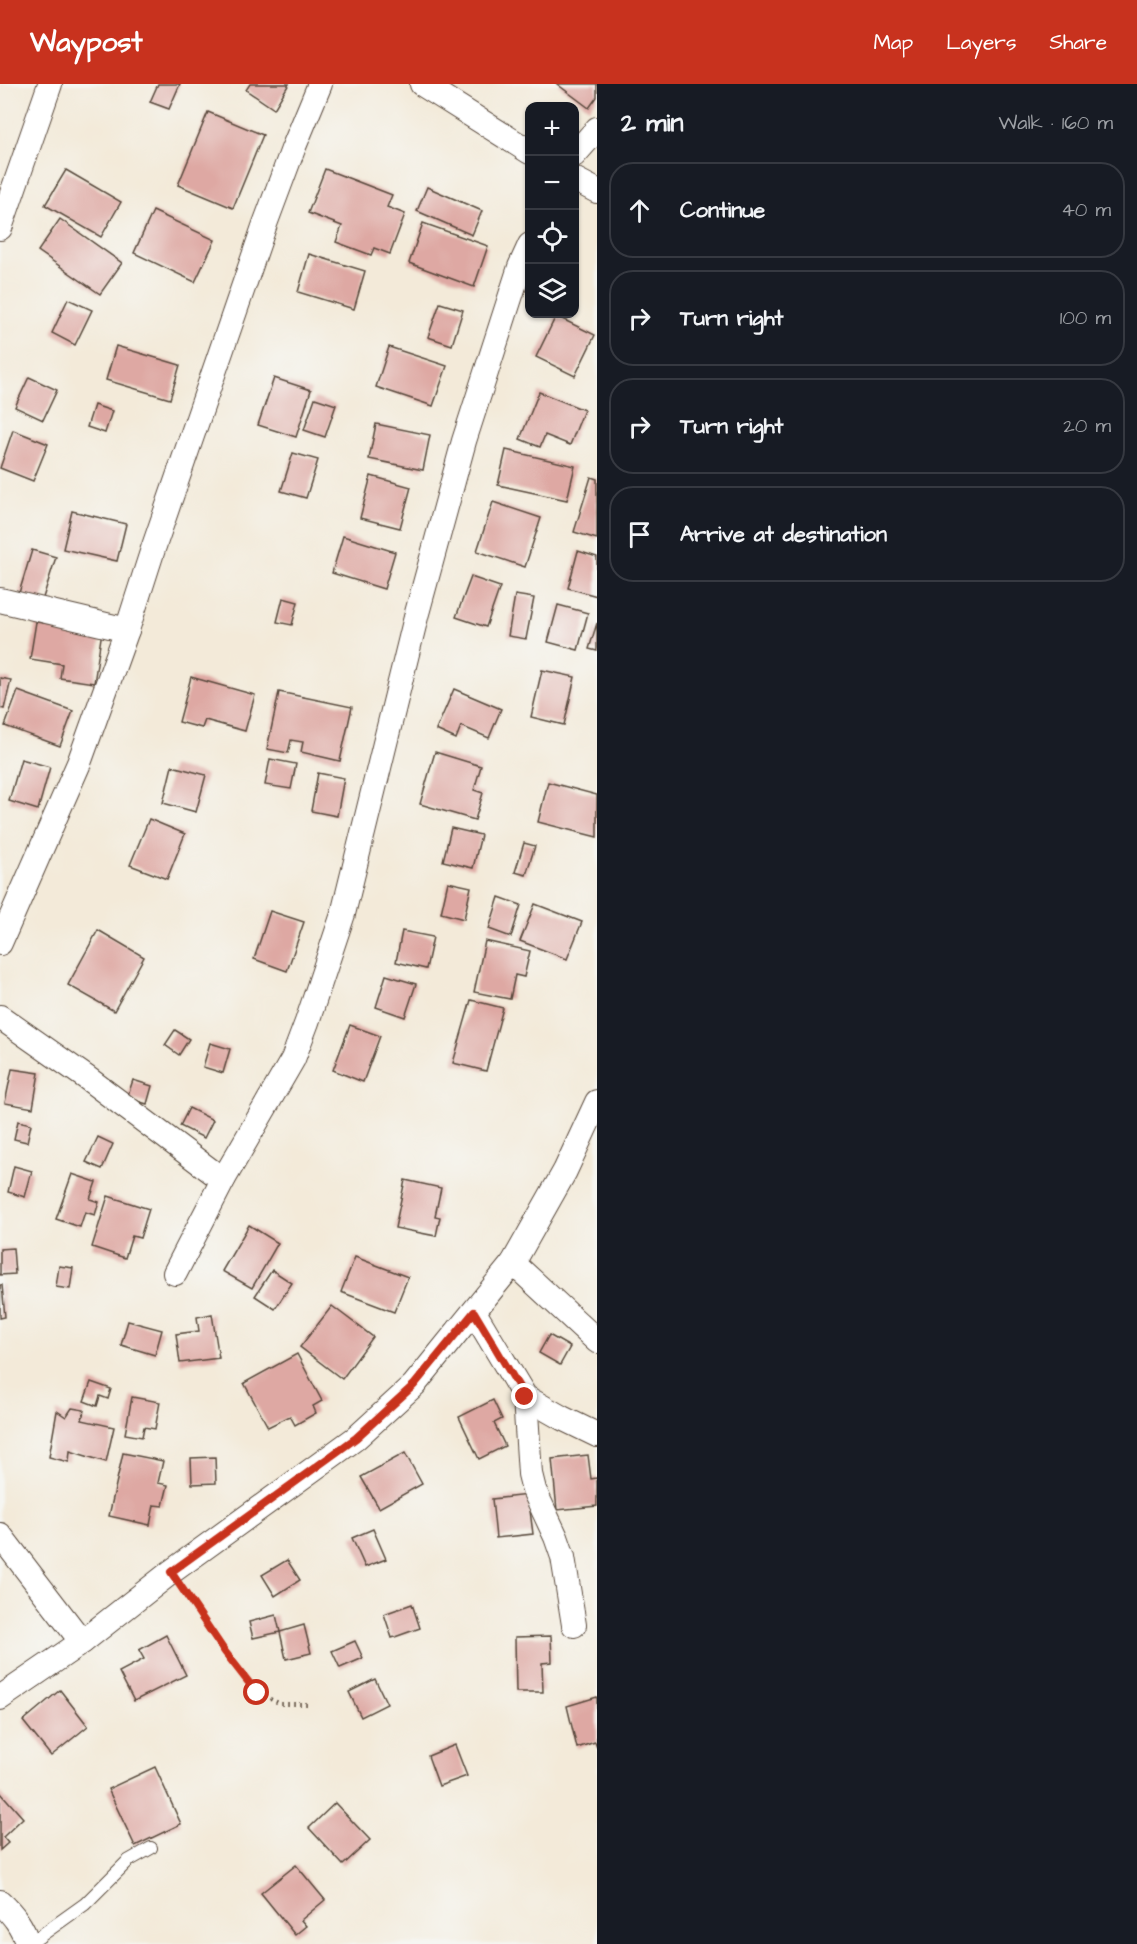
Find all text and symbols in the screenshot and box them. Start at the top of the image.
text: Waypost [30,23,143,62]
text: Map [873,28,913,57]
text: Layers [946,28,1016,57]
text: Share [1049,28,1107,57]
map controls [525,102,579,318]
button: + [525,102,579,156]
text: 2 min [621,105,683,141]
text: Walk · 160 m [998,109,1113,137]
button: − [525,156,579,210]
icon: ahead [623,194,656,227]
text: Continue [680,195,765,226]
text: 40 m [1061,196,1111,224]
button: locate [525,210,579,264]
button: layers [525,264,579,318]
icon: right [623,302,656,335]
text: Turn right [680,303,783,334]
text: 100 m [1060,304,1111,332]
icon: right [623,410,656,443]
text: Turn right [680,411,783,442]
text: 20 m [1063,412,1111,440]
icon: arrive [623,518,656,551]
text: Arrive at destination [680,519,887,550]
route end [511,1383,537,1409]
route start [243,1679,269,1705]

